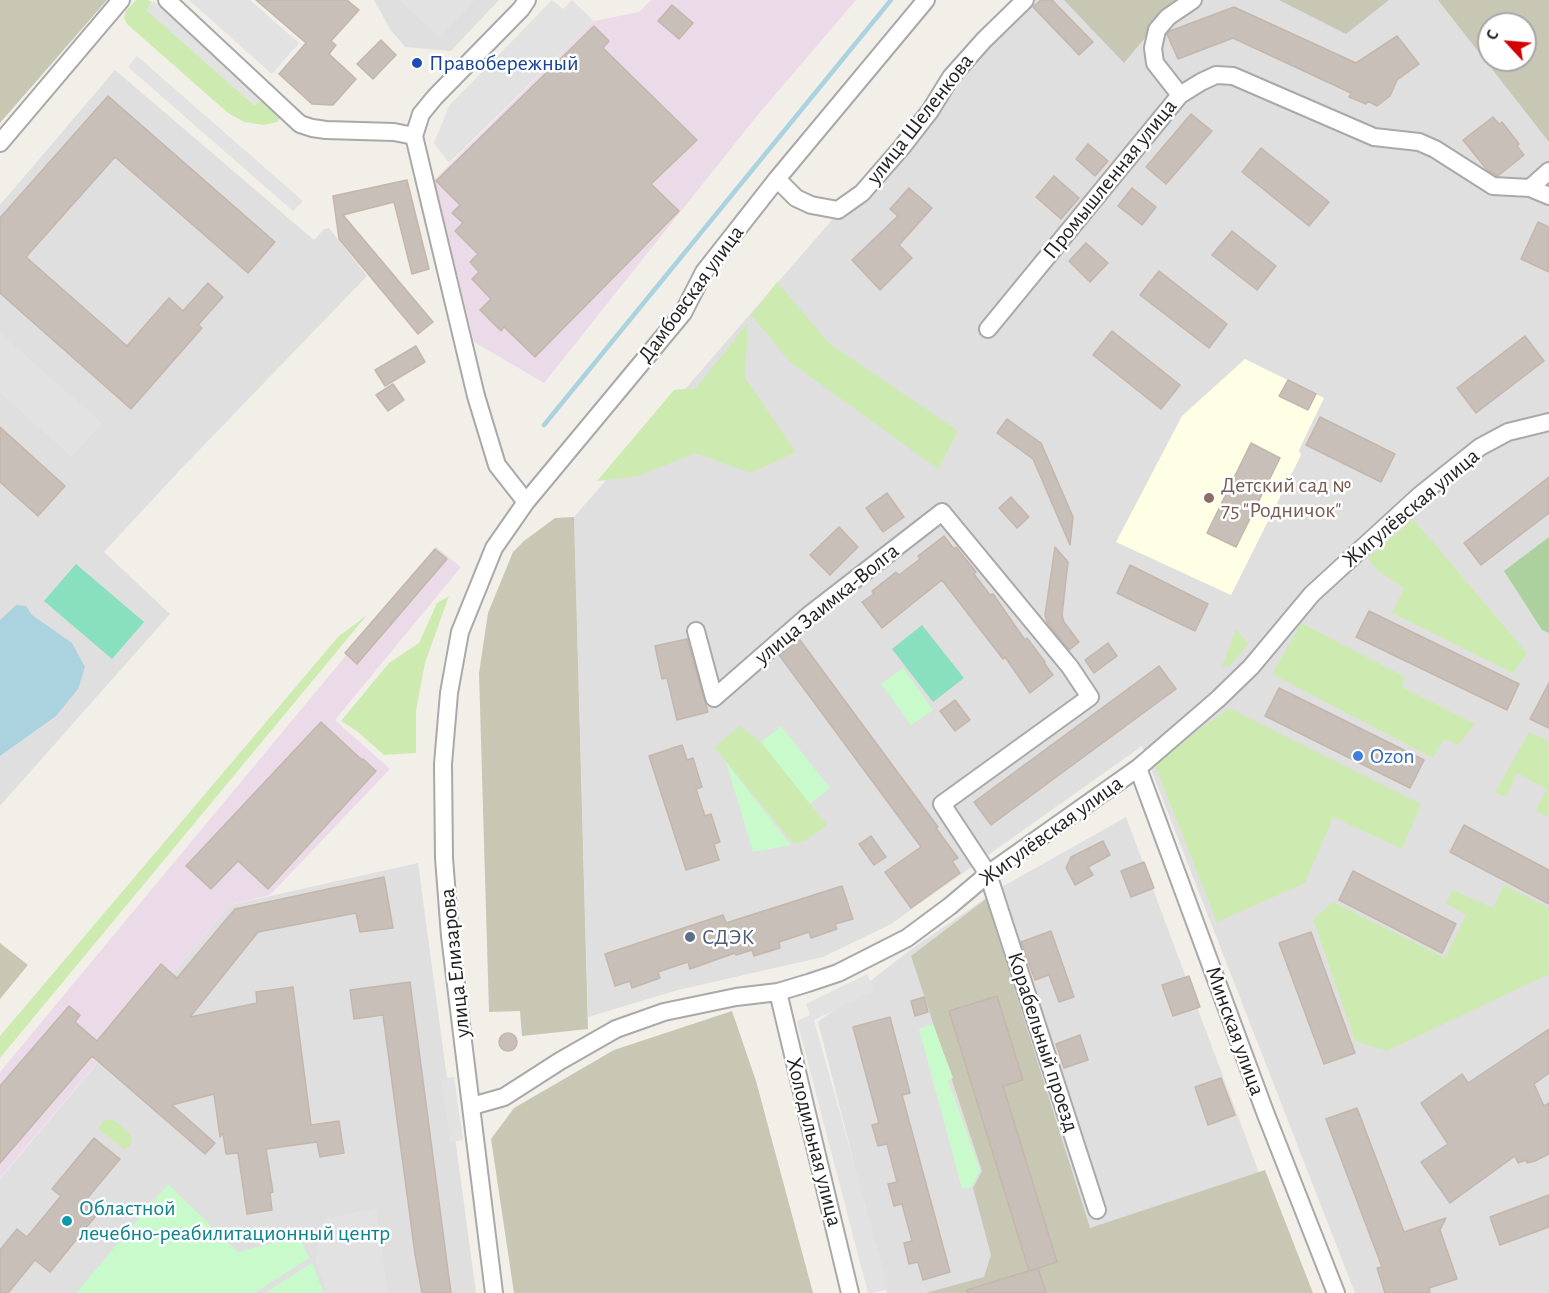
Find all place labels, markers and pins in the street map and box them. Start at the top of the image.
place label: Правобережный [429,50,579,76]
marker: Правобережный [410,56,424,70]
place label: Детский сад № 75 "Родничок" [1221,472,1351,524]
marker: Детский сад № 75 "Родничок" [1202,491,1216,505]
place label: Ozon [1370,743,1415,769]
marker: Ozon [1351,749,1365,763]
place label: СДЭК [702,924,754,950]
marker: СДЭК [683,930,697,944]
place label: Областной лечебно-реабилитационный центр [79,1195,390,1246]
marker: Областной лечебно-реабилитационный центр [60,1214,74,1228]

